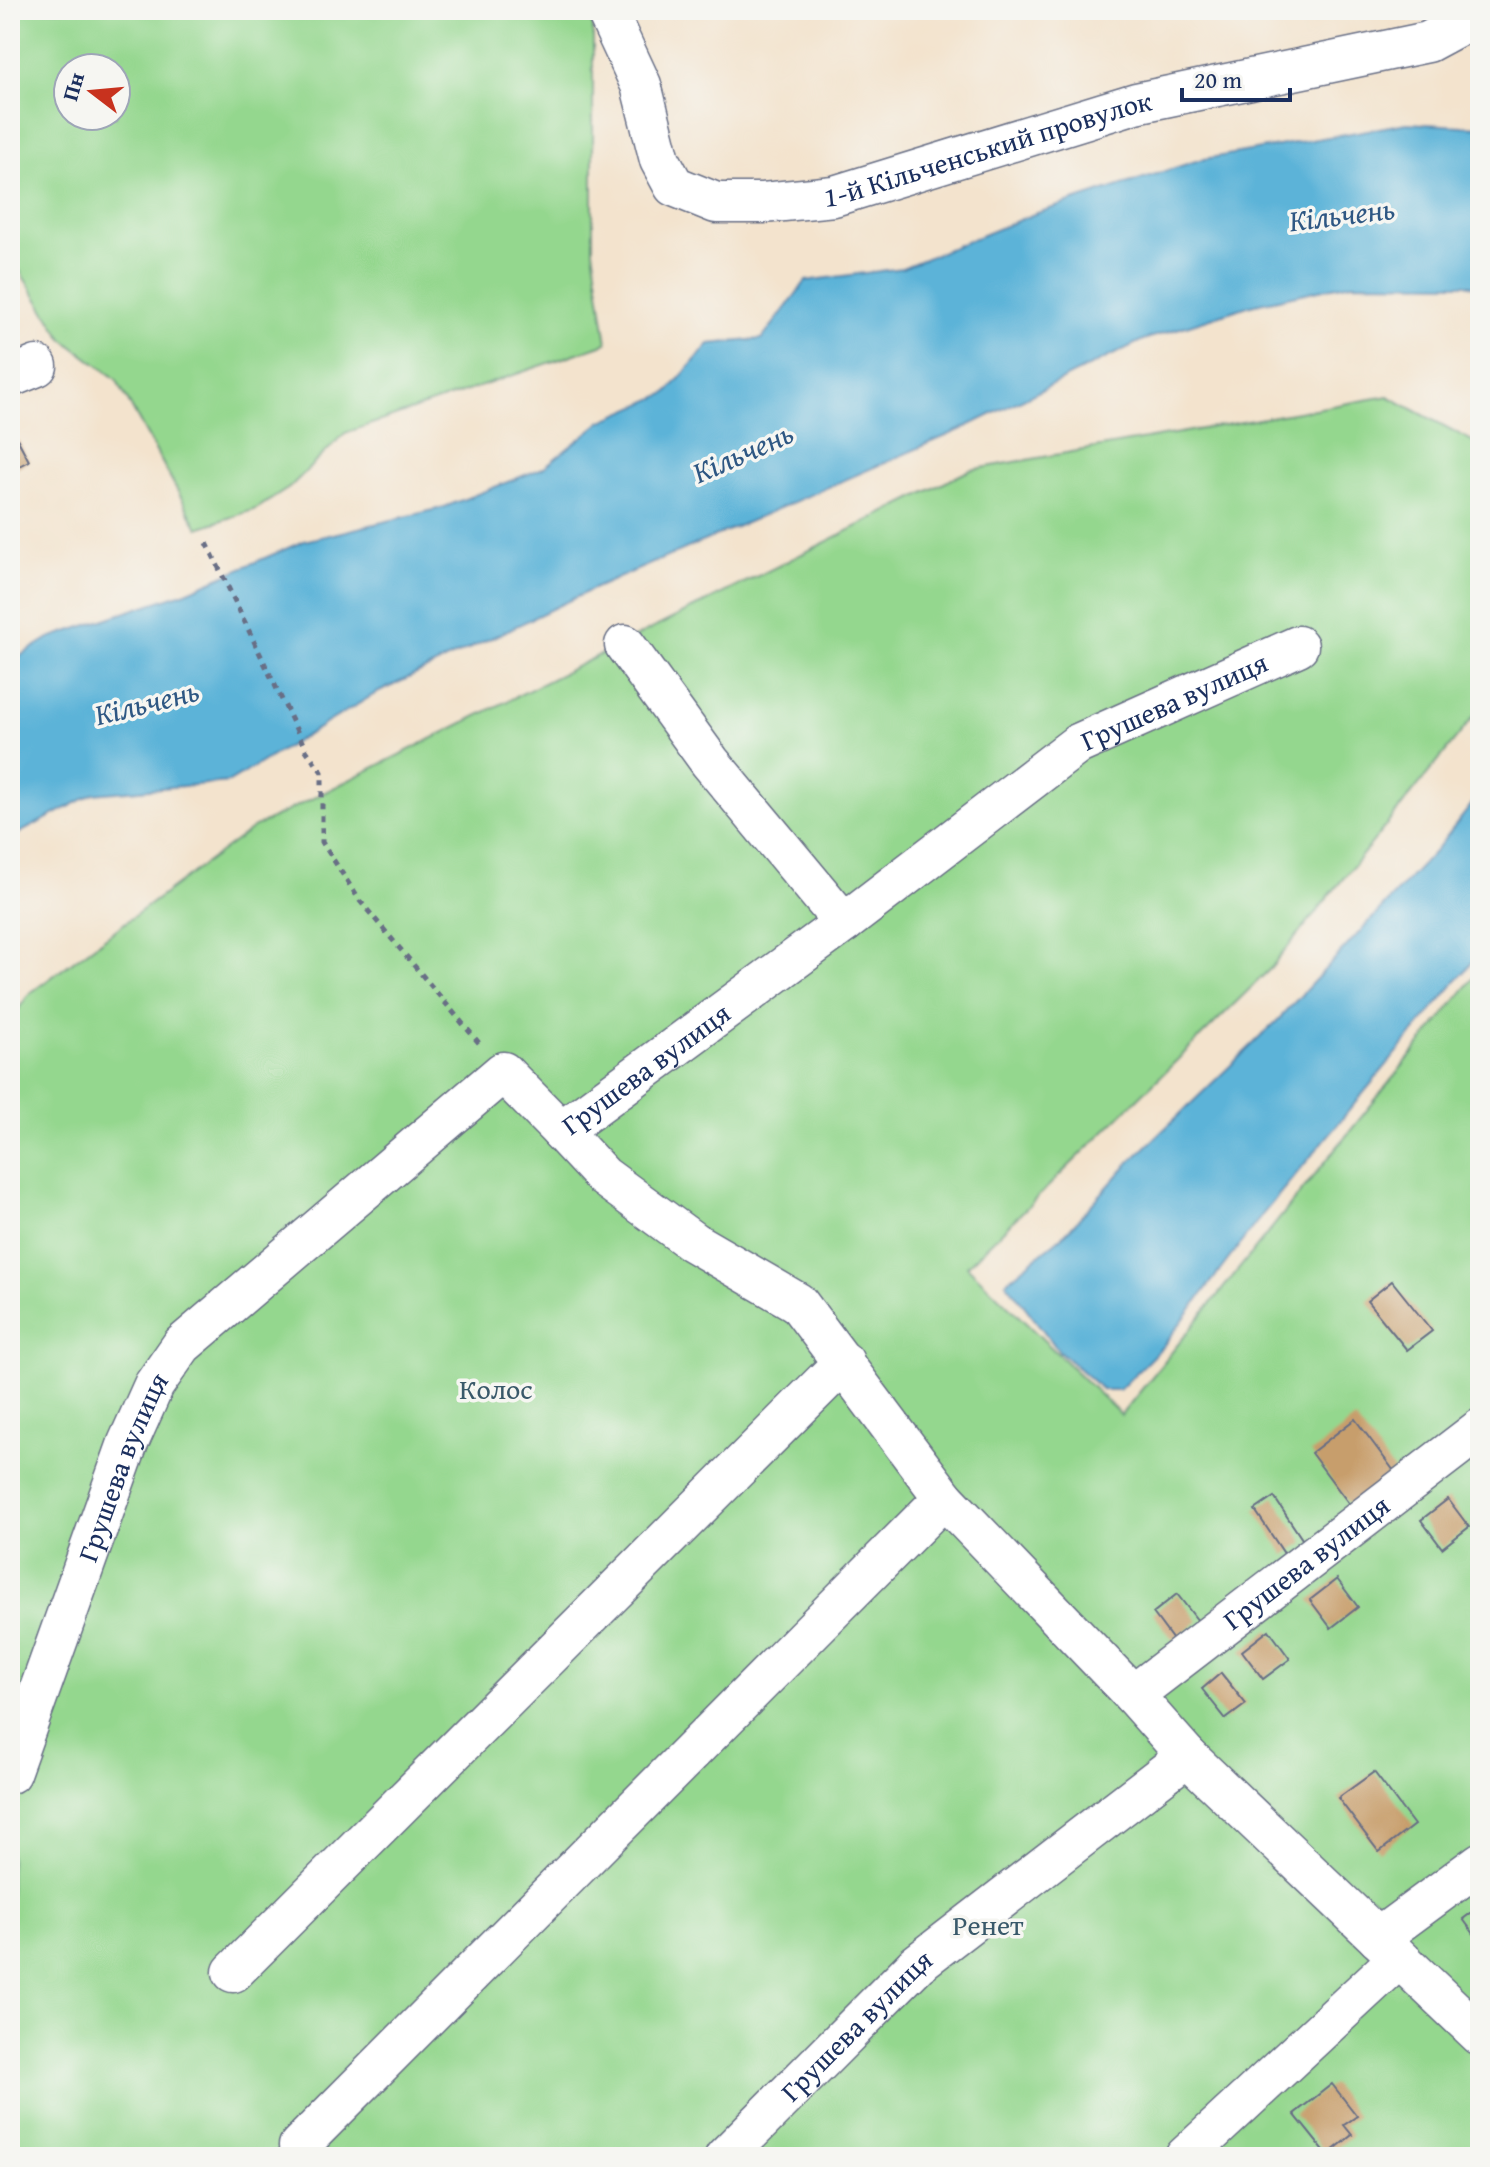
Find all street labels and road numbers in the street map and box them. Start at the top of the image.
street label: 1-й Кільченський провулок [822,79,1155,217]
street label: Грушева вулиця [1074,641,1274,760]
street label: Грушева вулиця [552,992,738,1144]
street label: Грушева вулиця [66,1363,177,1567]
street label: Грушева вулиця [1214,1485,1398,1639]
street label: Грушева вулиця [771,1939,940,2110]

